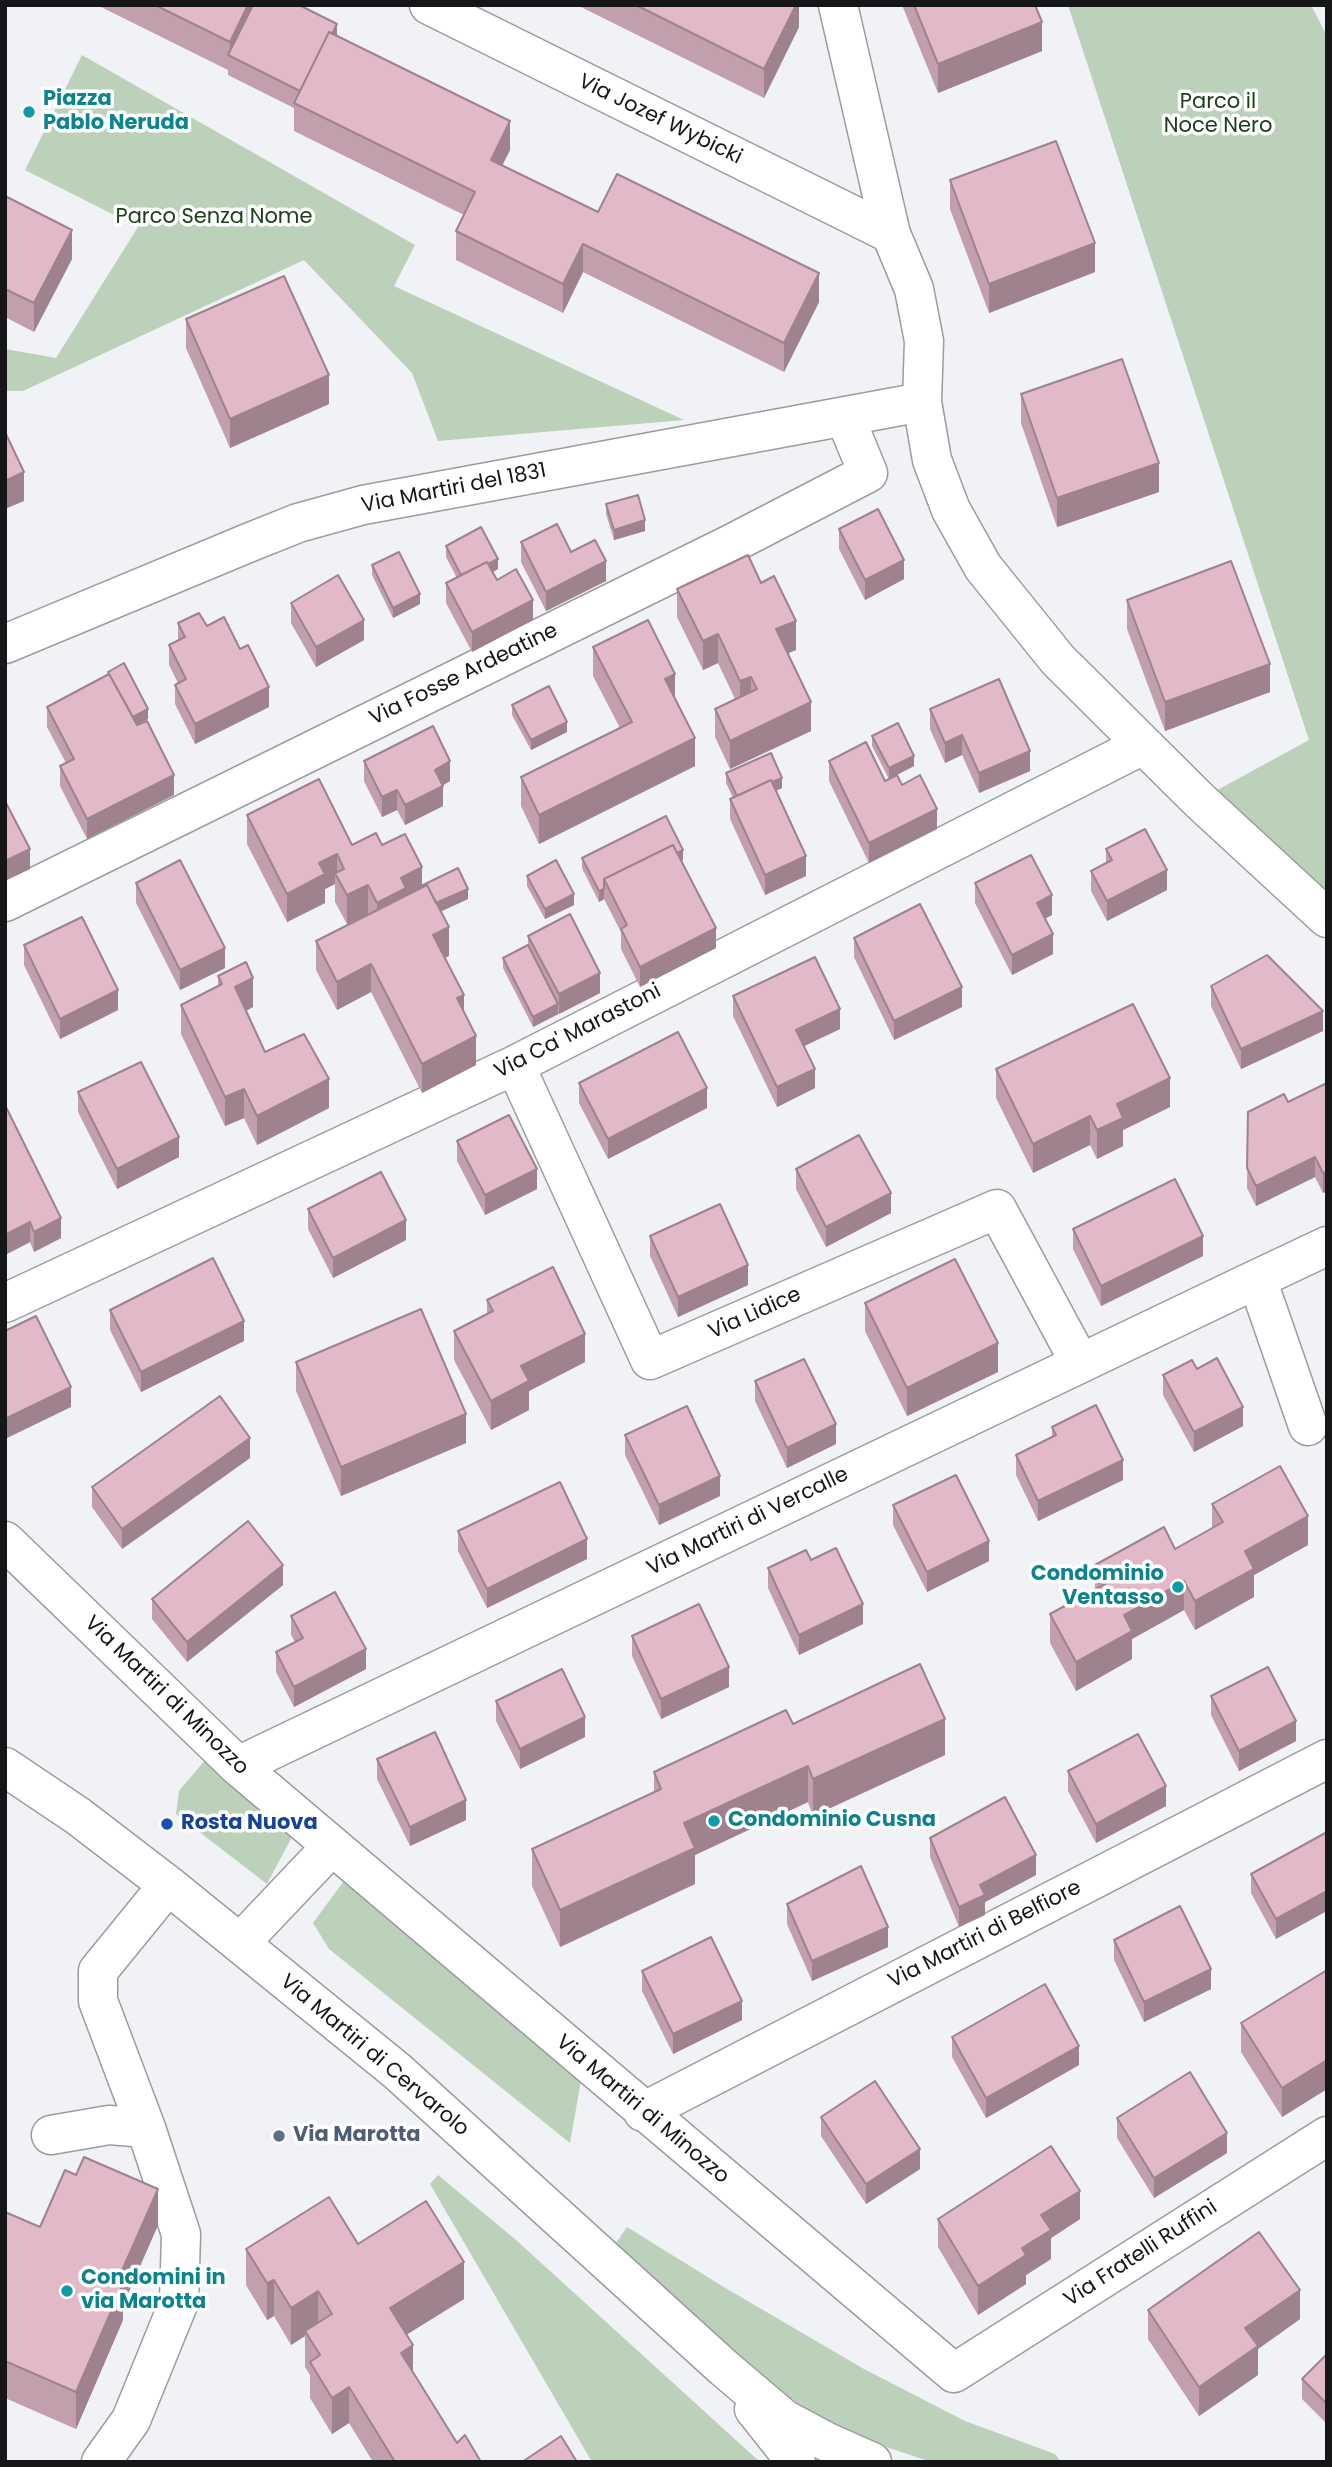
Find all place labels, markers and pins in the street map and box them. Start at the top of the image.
place label: Piazza Pablo Neruda [43,87,189,137]
marker: Piazza Pablo Neruda [21,104,37,120]
place label: Condominio Ventasso [1031,1562,1164,1612]
marker: Condominio Ventasso [1170,1579,1186,1595]
place label: Condominio Cusna [728,1808,936,1834]
place label: Rosta Nuova [181,1811,318,1837]
marker: Condominio Cusna [706,1813,722,1829]
marker: Rosta Nuova [159,1816,175,1832]
place label: Via Marotta [293,2123,420,2149]
marker: Via Marotta [271,2128,287,2144]
place label: Condomini in via Marotta [81,2266,226,2316]
marker: Condomini in via Marotta [59,2283,75,2299]

